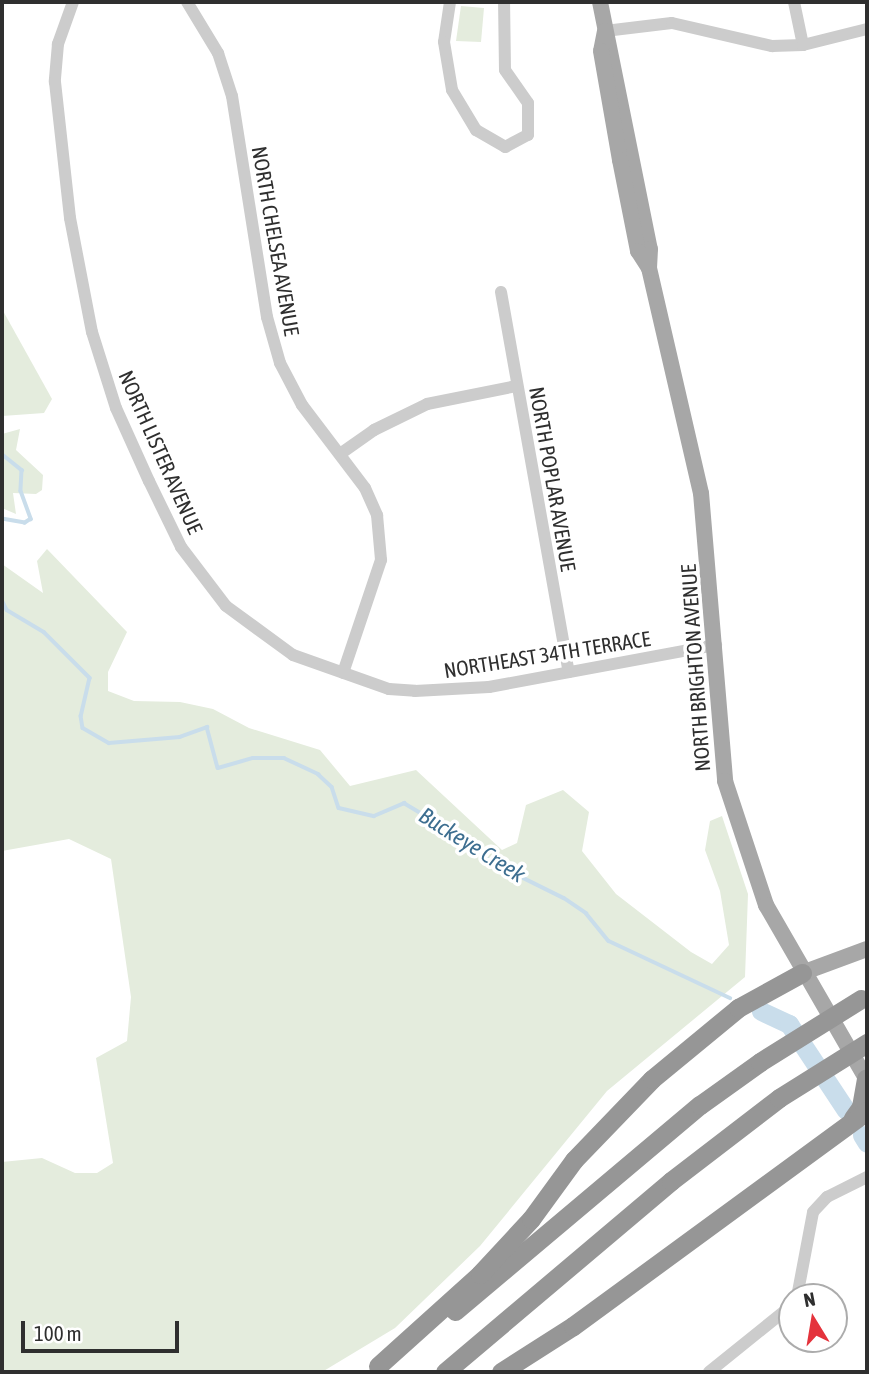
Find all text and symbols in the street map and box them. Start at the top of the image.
street label: NORTH CHELSEA AVENUE [247,144,305,338]
street label: NORTH LISTER AVENUE [114,366,208,538]
street label: NORTH POPLAR AVENUE [524,385,582,573]
street label: NORTH BRIGHTON AVENUE [675,563,715,773]
street label: NORTHEAST 34TH TERRACE [442,625,652,683]
water label: Buckeye Creek [414,801,530,889]
north arrow [778,1283,848,1353]
text: N [802,1287,817,1311]
scale bar [24,1308,182,1352]
text: 100 m [34,1321,82,1345]

